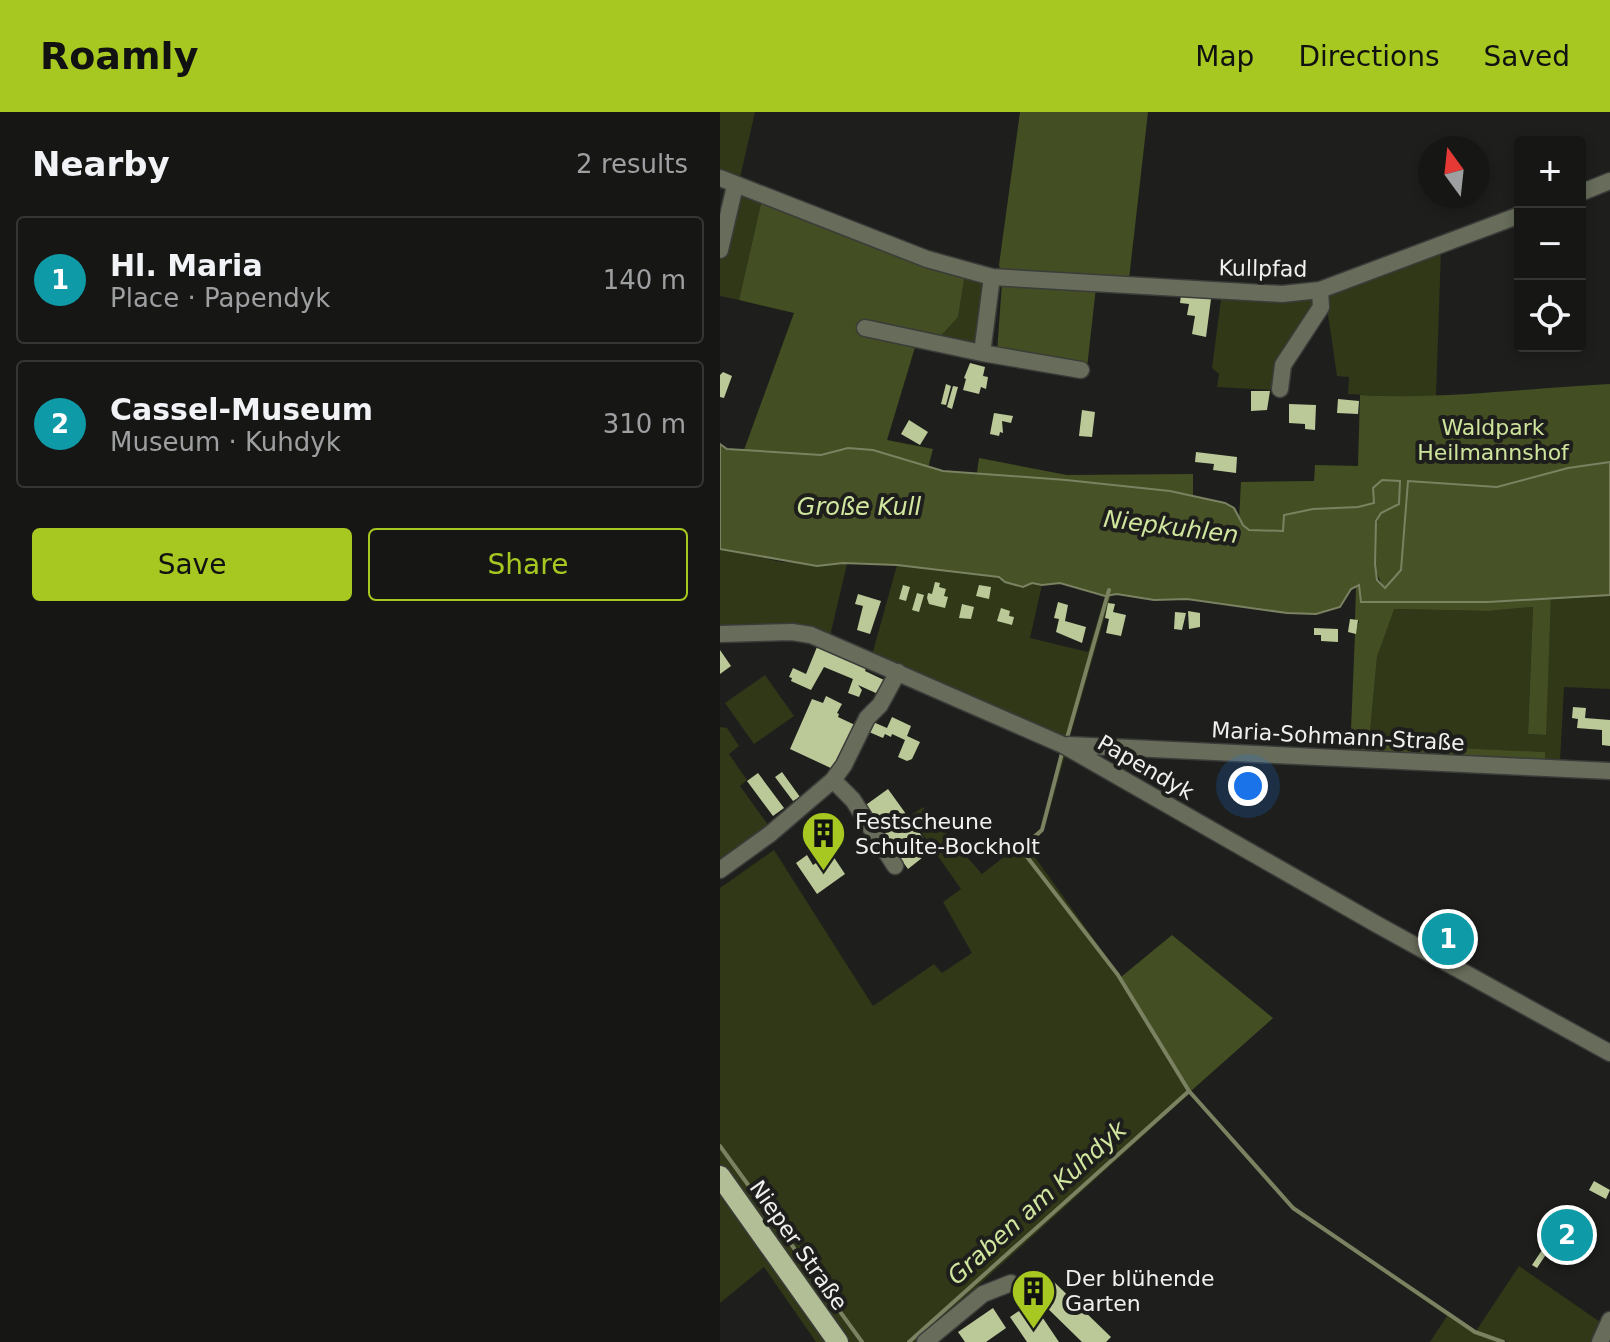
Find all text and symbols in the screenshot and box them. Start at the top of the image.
text: Roamly [40,34,198,78]
text: Map [1195,40,1254,73]
text: Directions [1298,40,1439,73]
text: Saved [1483,40,1570,73]
north arrow [1418,136,1490,208]
map controls [1514,136,1586,352]
button: + [1514,136,1586,208]
text: Nearby [32,144,170,184]
text: 2 results [576,149,688,179]
button: − [1514,208,1586,280]
text: Hl. Maria [110,248,263,283]
street label: Kullpfad [1218,255,1308,282]
text: 1 [51,265,69,295]
text: 140 m [603,265,686,295]
button: locate [1514,280,1586,352]
text: Place · Papendyk [110,283,330,313]
text: Cassel-Museum [110,392,373,427]
text: 2 [51,409,69,439]
text: 310 m [603,409,686,439]
park label: Waldpark Heilmannshof [1417,415,1570,465]
text: Museum · Kuhdyk [110,427,341,457]
water label: Große Kull [797,493,921,521]
water label: Niepkuhlen [1102,505,1240,549]
button: Save [32,528,352,601]
button: Share [368,528,688,601]
street label: Maria-Sohmann-Straße [1211,717,1465,756]
street label: Papendyk [1093,730,1199,805]
your location [1228,766,1268,806]
place label: Festscheune Schulte-Bockholt [855,809,1040,859]
building icon: Festscheune Schulte-Bockholt [800,810,848,873]
pin: 1 [1422,909,1474,969]
water label: Graben am Kuhdyk [942,1115,1133,1291]
street label: Nieper Straße [745,1176,852,1315]
pin: 2 [1541,1205,1593,1265]
place label: Der blühende Garten [1065,1266,1214,1316]
building icon: Der blühende Garten [1010,1267,1058,1330]

